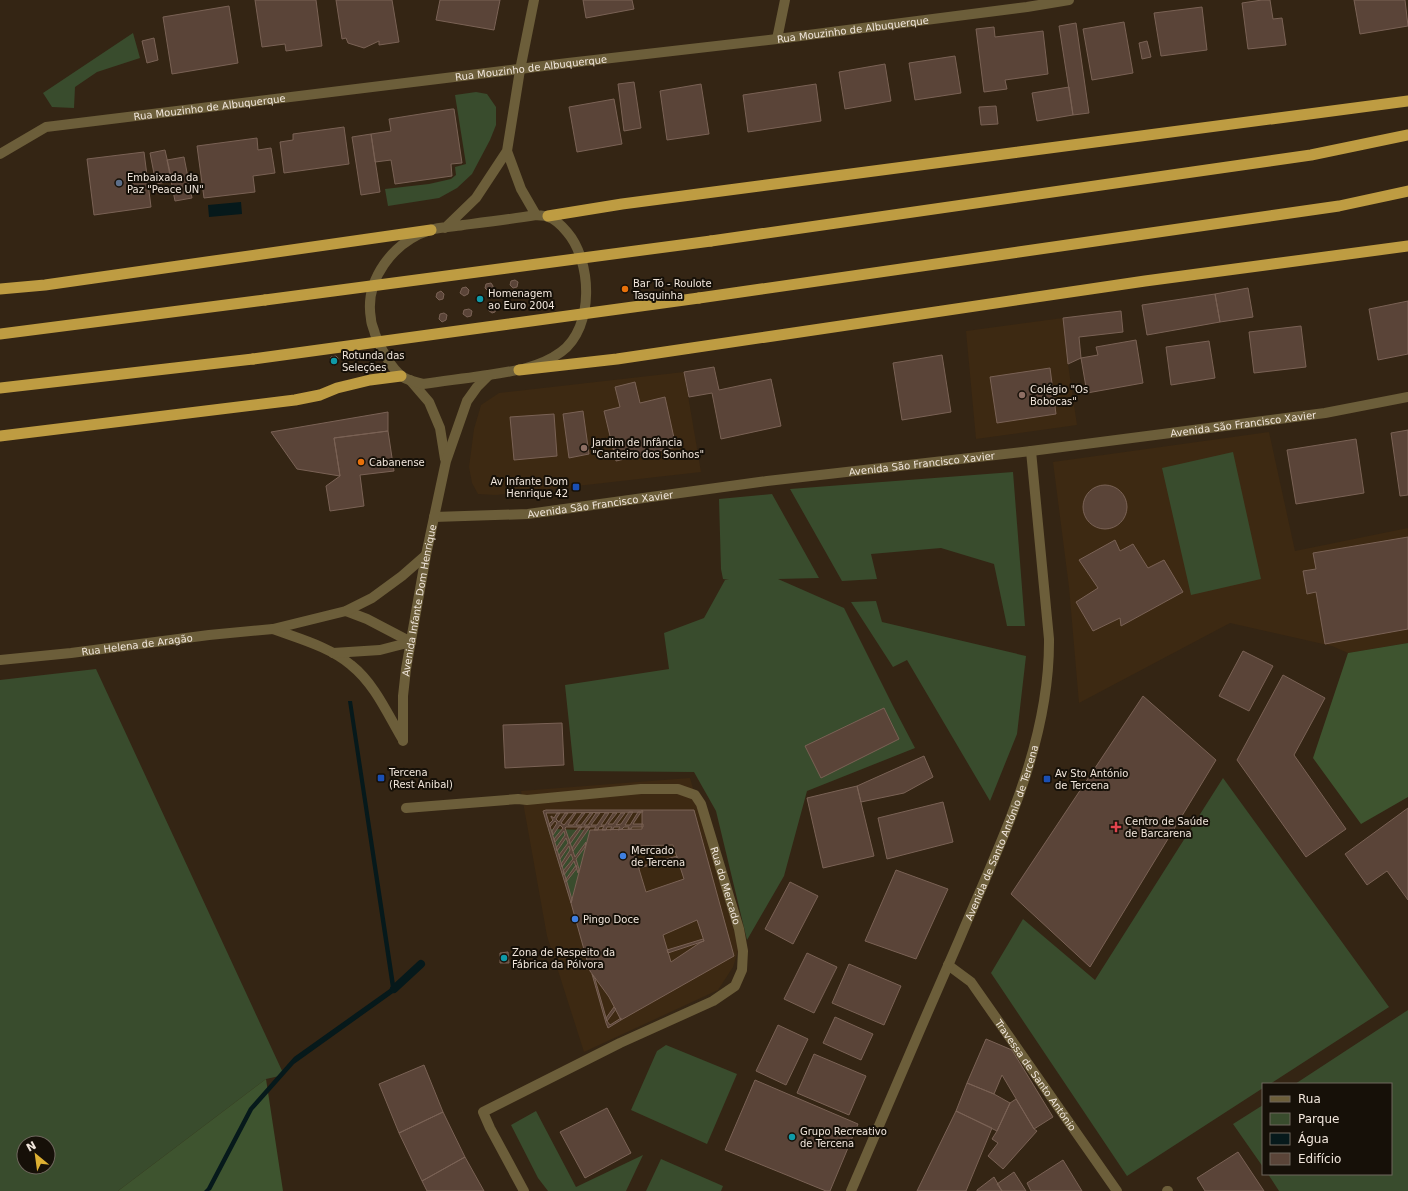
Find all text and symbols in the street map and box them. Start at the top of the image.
street label: Rua Mouzinho de Albuquerque [776,15,929,45]
street label: Rua Mouzinho de Albuquerque [454,54,608,83]
street label: Rua Mouzinho de Albuquerque [133,93,286,122]
place label: Embaixada da Paz "Peace UN" [127,172,204,195]
marker: Embaixada da Paz "Peace UN" [114,178,124,188]
place label: Bar Tó - Roulote Tasquinha [632,278,712,301]
marker: Bar Tó - Roulote Tasquinha [620,284,630,294]
place label: Homenagem ao Euro 2004 [488,288,555,311]
marker: Homenagem ao Euro 2004 [475,294,485,304]
place label: Rotunda das Seleções [342,350,405,373]
marker: Rotunda das Seleções [329,356,339,366]
place label: Colégio "Os Bobocas" [1030,384,1088,407]
marker: Colégio "Os Bobocas" [1017,390,1027,400]
street label: Avenida São Francisco Xavier [1170,409,1318,439]
place label: Jardim de Infância "Canteiro dos Sonhos" [591,437,704,460]
marker: Jardim de Infância "Canteiro dos Sonhos" [579,443,589,453]
street label: Avenida São Francisco Xavier [848,450,996,478]
marker: Cabanense [356,457,366,467]
place label: Cabanense [369,457,425,468]
place label: Av Infante Dom Henrique 42 [491,476,568,499]
marker: Av Infante Dom Henrique 42 [571,482,581,492]
street label: Avenida São Francisco Xavier [527,489,675,520]
street label: Avenida Infante Dom Henrique [400,523,438,677]
street label: Rua Helena de Aragão [81,632,193,658]
street label: Avenida de Santo António de Tercena [963,744,1040,922]
place label: Tercena (Rest Anibal) [388,767,453,790]
place label: Av Sto António de Tercena [1055,768,1128,791]
marker: Tercena (Rest Anibal) [376,773,386,783]
marker: Av Sto António de Tercena [1042,774,1052,784]
place label: Centro de Saúde de Barcarena [1125,816,1209,839]
marker: Centro de Saúde de Barcarena [1110,821,1122,833]
place label: Mercado de Tercena [631,845,685,868]
street label: Rua do Mercado [708,845,742,926]
marker: Mercado de Tercena [618,851,628,861]
marker: Pingo Doce [570,914,580,924]
place label: Pingo Doce [583,914,639,925]
place label: Zona de Respeito da Fábrica da Pólvora [512,947,615,970]
marker: Zona de Respeito da Fábrica da Pólvora [499,953,509,963]
street label: Travessa de Santo António [992,1017,1078,1133]
legend [1262,1083,1392,1175]
text: Rua [1298,1092,1321,1106]
text: Parque [1298,1112,1339,1126]
place label: Grupo Recreativo de Tercena [800,1126,887,1149]
text: Água [1298,1131,1329,1146]
marker: Grupo Recreativo de Tercena [787,1132,797,1142]
north arrow [16,1135,56,1175]
text: N [24,1139,39,1155]
text: Edifício [1298,1152,1341,1166]

